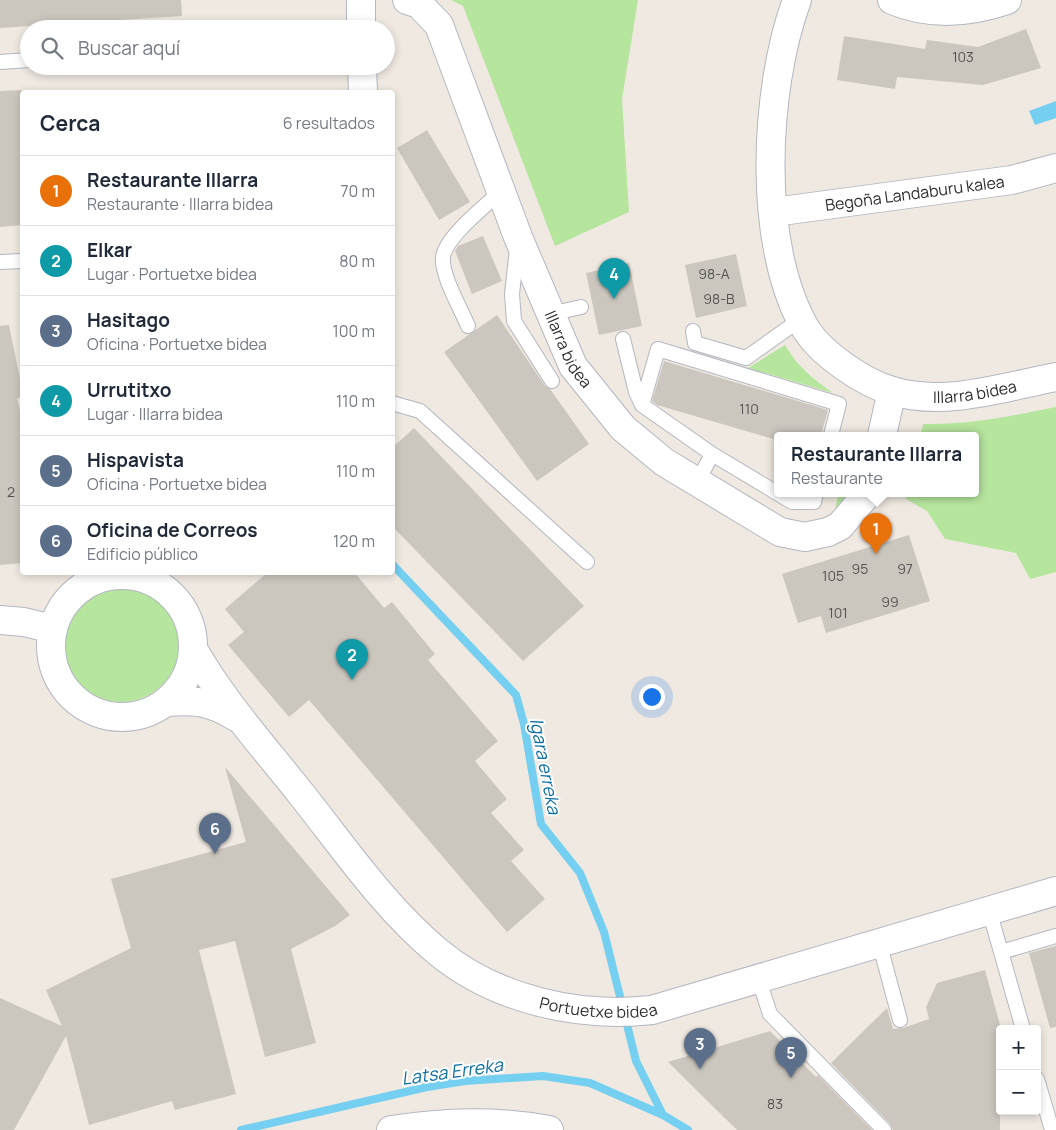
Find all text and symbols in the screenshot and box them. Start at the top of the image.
search box [20,20,395,75]
icon: search [38,34,66,62]
text: Buscar aquí [78,35,180,61]
house number: 103 [952,47,974,66]
text: Cerca [40,109,100,137]
text: 6 resultados [283,112,375,134]
text: Restaurante Illarra [87,167,258,193]
street label: Begoña Landaburu kalea [824,170,1006,216]
text: 1 [52,180,60,202]
text: 70 m [340,180,375,202]
text: Restaurante · Illarra bidea [87,193,273,215]
text: Elkar [87,237,132,263]
text: 2 [51,250,61,272]
text: 80 m [339,250,375,272]
pin: 4 [598,258,630,299]
text: Lugar · Portuetxe bidea [87,263,257,285]
house number: 98-A [698,264,730,283]
house number: 98-B [703,289,735,308]
text: Hasitago [87,307,170,333]
street label: Illarra bidea [540,307,597,392]
text: 3 [51,320,61,342]
text: 100 m [332,320,375,342]
text: Oficina · Portuetxe bidea [87,333,267,355]
street label: Illarra bidea [933,375,1019,408]
text: Urrutitxo [87,377,171,403]
text: 4 [51,390,61,412]
text: 110 m [336,390,375,412]
house number: 110 [739,399,759,418]
text: Lugar · Illarra bidea [87,403,223,425]
popup [774,432,979,497]
text: Restaurante Illarra [791,441,962,467]
text: Hispavista [87,447,184,473]
text: 5 [51,460,61,482]
text: 110 m [336,460,375,482]
text: Restaurante [791,467,883,489]
text: Oficina · Portuetxe bidea [87,473,267,495]
house number: 2 [7,482,15,501]
pin: 1 [860,513,892,554]
text: Oficina de Correos [87,517,258,543]
text: 6 [51,530,61,552]
text: 120 m [333,530,375,552]
text: Edificio público [87,543,198,565]
house number: 95 [852,559,868,578]
house number: 97 [897,559,913,578]
house number: 105 [822,566,844,585]
house number: 99 [881,592,899,611]
house number: 101 [828,603,848,622]
pin: 2 [336,639,368,680]
your location [639,684,665,710]
water label: Igara erreka [525,716,567,817]
pin: 6 [199,813,231,854]
street label: Portuetxe bidea [537,991,660,1023]
map controls [996,1025,1041,1115]
button: + [996,1025,1041,1070]
pin: 3 [684,1028,716,1069]
pin: 5 [775,1037,807,1078]
water label: Latsa Erreka [400,1052,505,1090]
button: − [996,1070,1041,1115]
house number: 83 [767,1094,783,1113]

